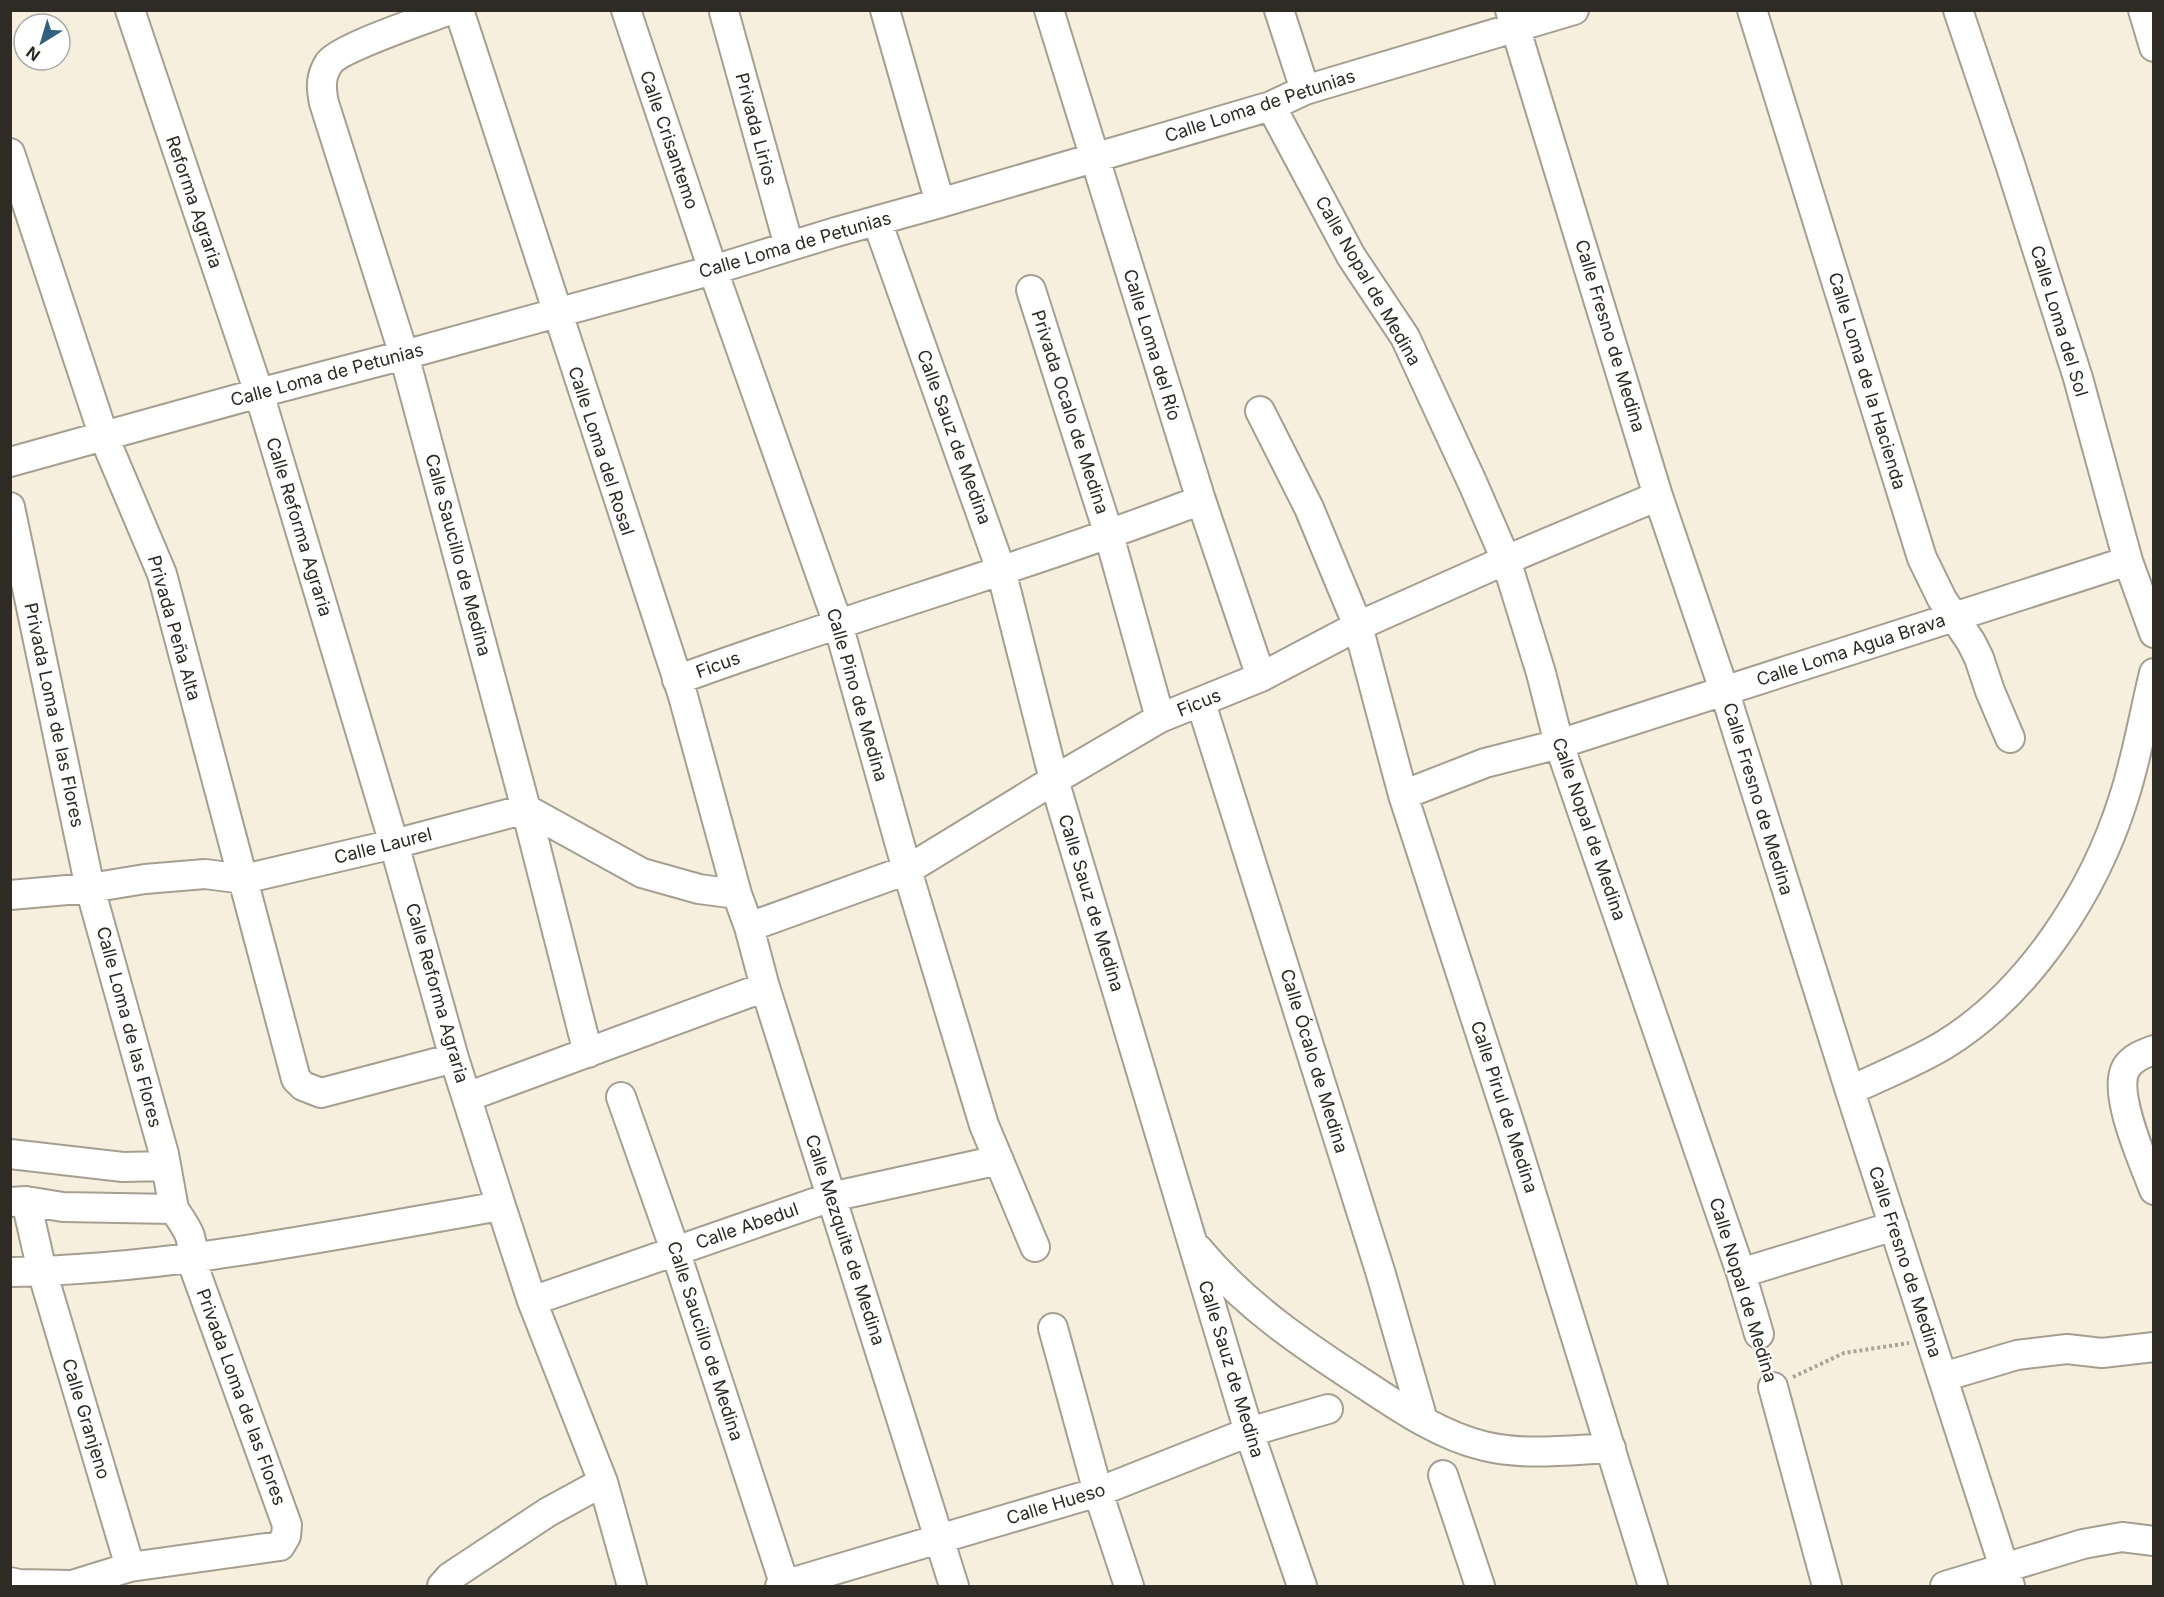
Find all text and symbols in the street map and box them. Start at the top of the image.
north arrow [12,12,72,72]
text: N [22,42,44,66]
street label: Calle Loma de Petunias [1162,65,1358,146]
street label: Calle Crisantemo [636,68,703,212]
street label: Privada Lirios [731,70,782,187]
street label: Reforma Agraria [162,133,227,271]
street label: Calle Nopal de Medina [1311,192,1426,369]
street label: Calle Loma de Petunias [696,207,893,282]
street label: Calle Fresno de Medina [1571,237,1650,435]
street label: Calle Loma del Sol [2026,243,2092,399]
street label: Calle Loma del Río [1119,267,1185,423]
street label: Calle Loma de la Hacienda [1824,270,1911,492]
street label: Privada Ocalo de Medina [1028,307,1113,516]
street label: Calle Loma de Petunias [228,339,426,410]
street label: Calle Sauz de Medina [913,347,996,527]
street label: Calle Loma del Rosal [564,364,639,538]
street label: Calle Reforma Agraria [262,435,337,619]
street label: Calle Saucillo de Medina [421,451,496,658]
street label: Privada Peña Alta [144,553,205,703]
street label: Privada Loma de las Flores [20,601,89,829]
street label: Calle Pino de Medina [823,606,892,784]
street label: Calle Loma Agua Brava [1754,609,1948,690]
street label: Ficus [693,647,743,682]
street label: Ficus [1174,684,1224,721]
street label: Calle Fresno de Medina [1719,700,1798,898]
street label: Calle Nopal de Medina [1548,735,1631,923]
street label: Calle Sauz de Medina [1054,812,1128,994]
street label: Calle Laurel [332,823,434,868]
street label: Calle Reforma Agraria [402,901,473,1085]
street label: Calle Loma de las Flores [93,924,166,1130]
street label: Calle Ócalo de Medina [1276,966,1353,1156]
street label: Calle Pirul de Medina [1467,1018,1542,1196]
street label: Calle Mezquite de Medina [801,1132,890,1348]
street label: Calle Fresno de Medina [1865,1163,1946,1360]
street label: Calle Nopal de Medina [1705,1195,1782,1385]
street label: Calle Abedul [693,1198,801,1253]
street label: Calle Saucillo de Medina [663,1238,748,1443]
street label: Calle Sauz de Medina [1194,1278,1268,1460]
street label: Privada Loma de las Flores [192,1286,291,1508]
street label: Calle Granjeno [58,1356,115,1482]
street label: Calle Hueso [1004,1479,1108,1529]

